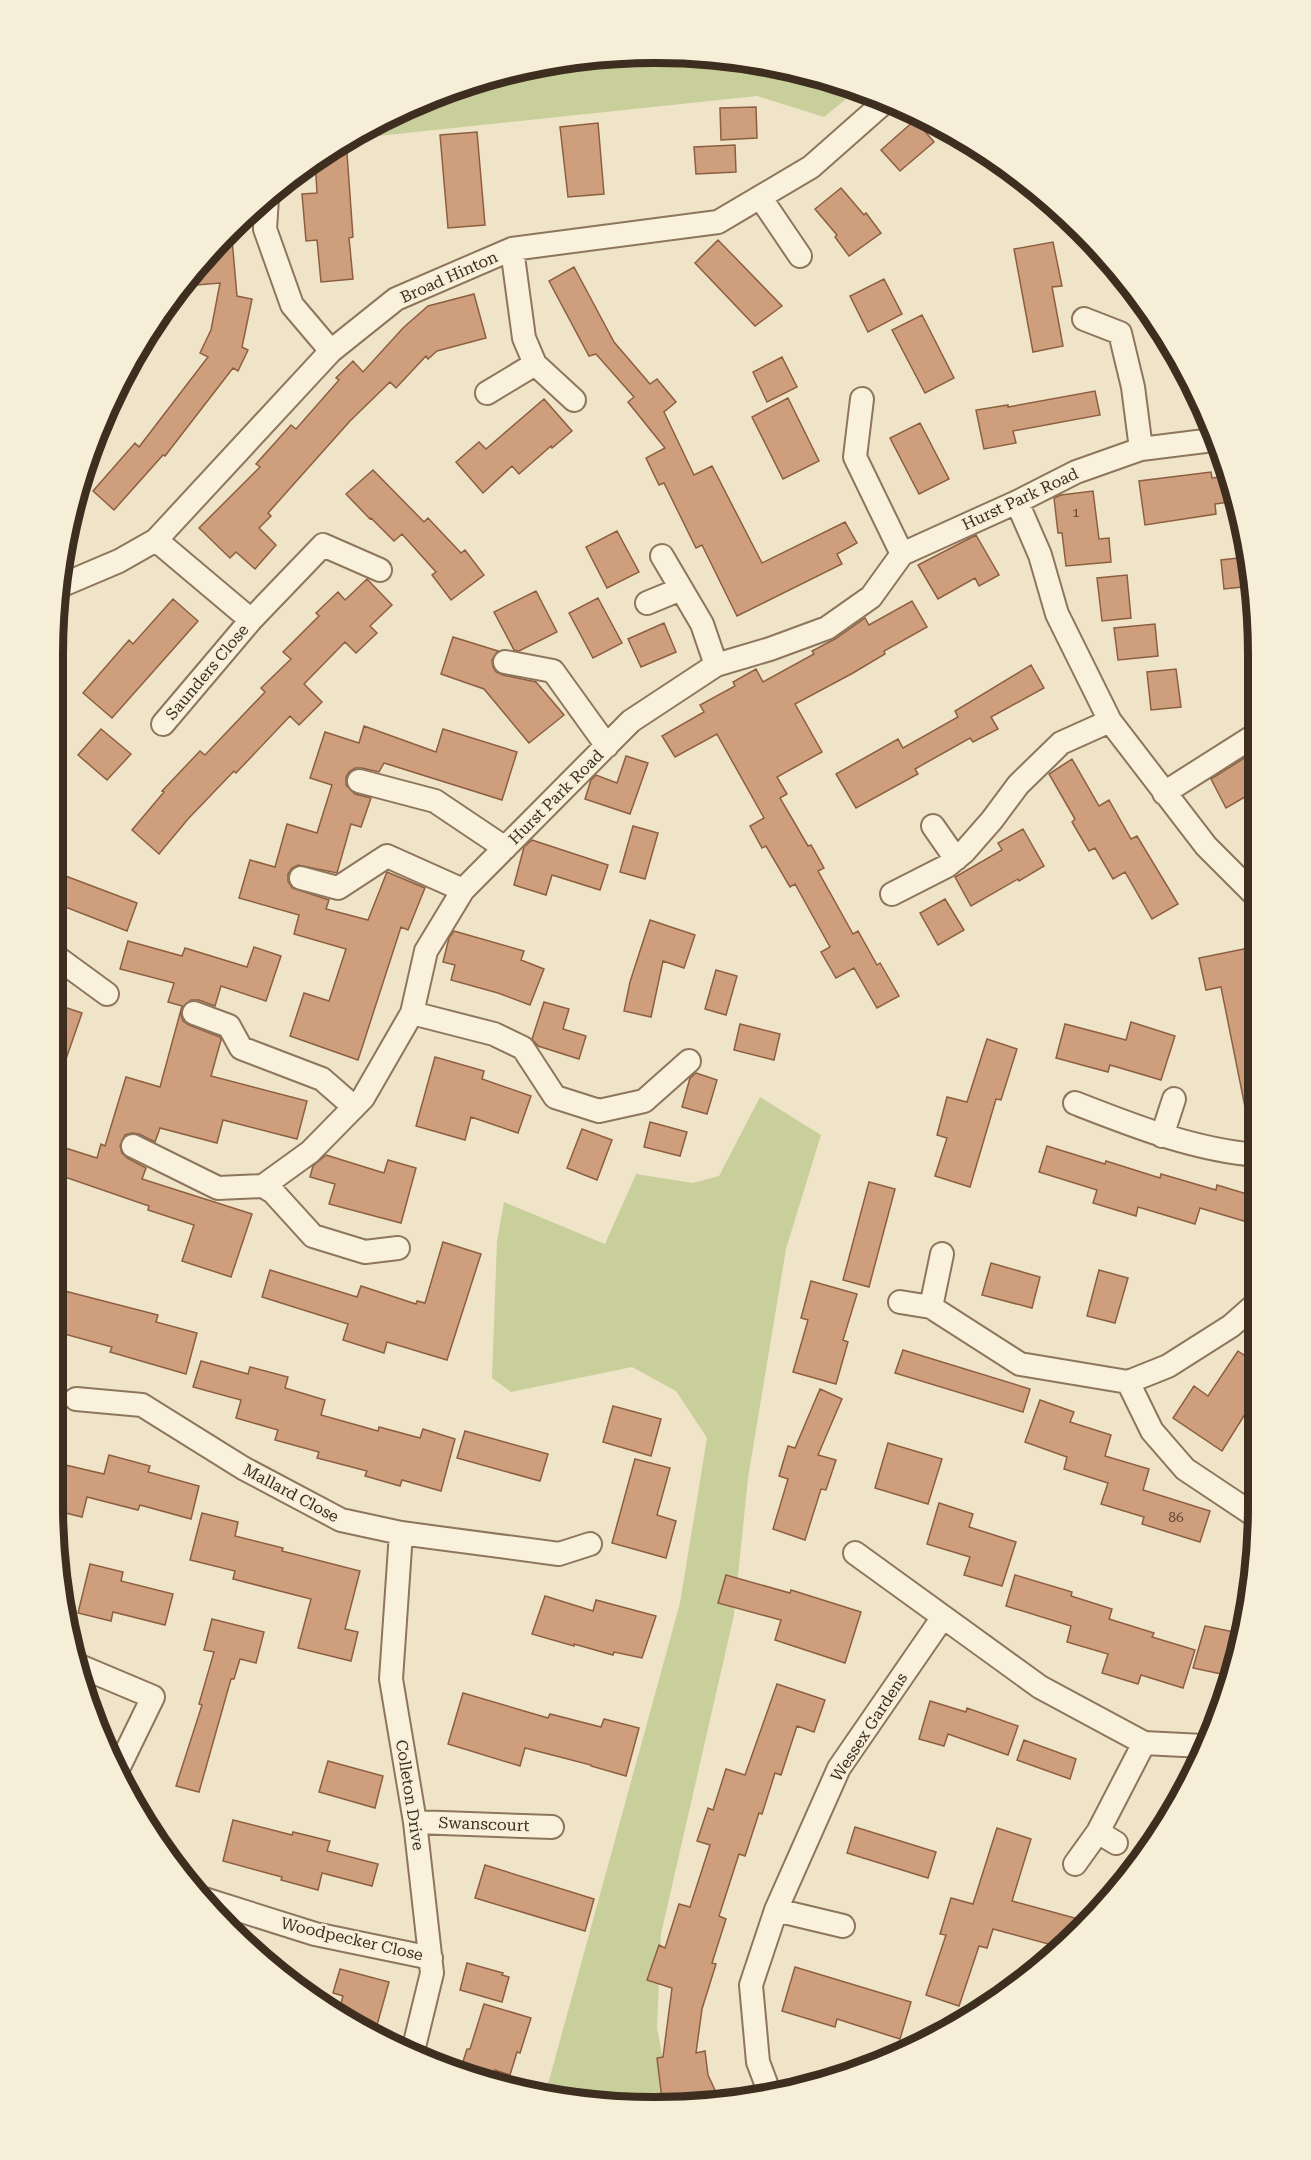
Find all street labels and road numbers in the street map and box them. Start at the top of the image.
street label: Broad Hinton [397,247,501,307]
street label: Hurst Park Road [959,464,1081,534]
street label: Saunders Close [162,620,253,724]
street label: Hurst Park Road [505,746,607,848]
street label: Mallard Close [240,1460,342,1526]
street label: Wessex Gardens [827,1669,911,1785]
street label: Colleton Drive [392,1738,428,1852]
street label: Swanscourt [438,1813,530,1835]
street label: Woodpecker Close [279,1913,425,1965]

